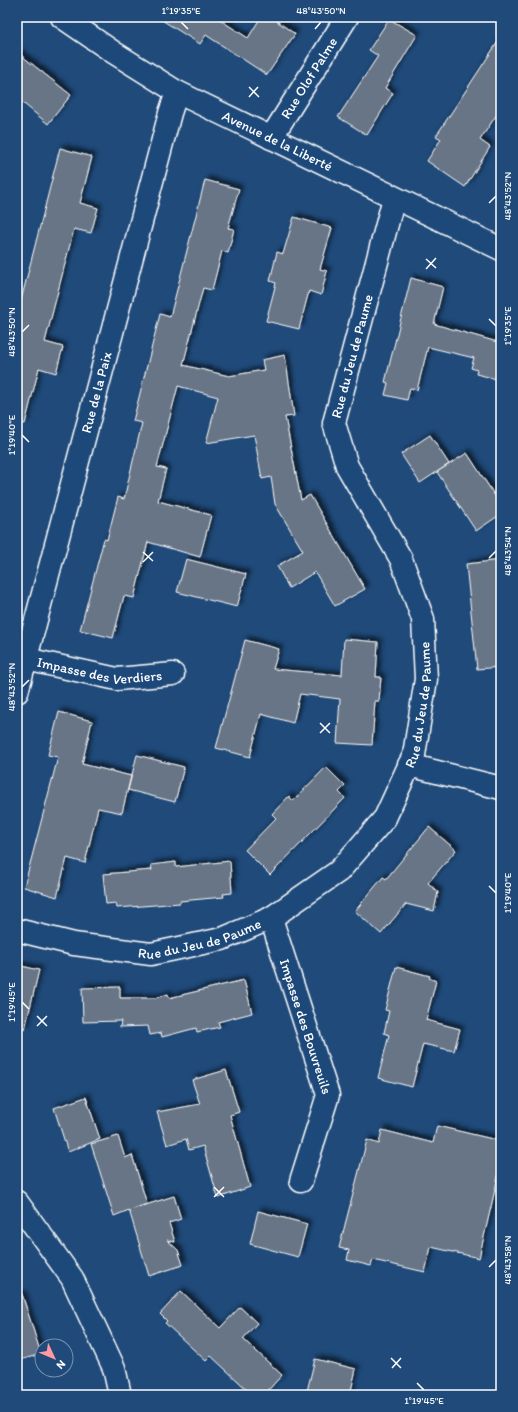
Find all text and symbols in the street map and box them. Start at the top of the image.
text: 1°19'35"E [161,4,201,17]
text: 48°43'50"N [296,4,346,17]
street label: Rue Olof Palme [277,34,341,122]
street label: Avenue de la Liberté [220,107,336,175]
text: 48°43'52"N [501,171,514,220]
street label: Rue du Jeu de Paume [327,292,377,420]
text: 1°19'35"E [501,306,514,346]
text: 48°43'50"N [5,307,18,357]
street label: Rue de la Paix [77,350,115,435]
text: 1°19'40"E [5,414,18,455]
text: 48°43'54"N [501,526,514,576]
street label: Rue du Jeu de Paume [401,641,435,770]
street label: Impasse des Verdiers [35,653,163,688]
text: 48°43'52"N [5,662,18,711]
text: 1°19'40"E [501,872,514,913]
street label: Rue du Jeu de Paume [137,915,264,963]
street label: Impasse des Bouvreuils [276,957,336,1096]
text: 1°19'45"E [5,982,18,1022]
text: 48°43'58"N [501,1235,514,1284]
north arrow [34,1338,74,1378]
text: N [54,1357,68,1372]
text: 1°19'45"E [404,1394,444,1407]

